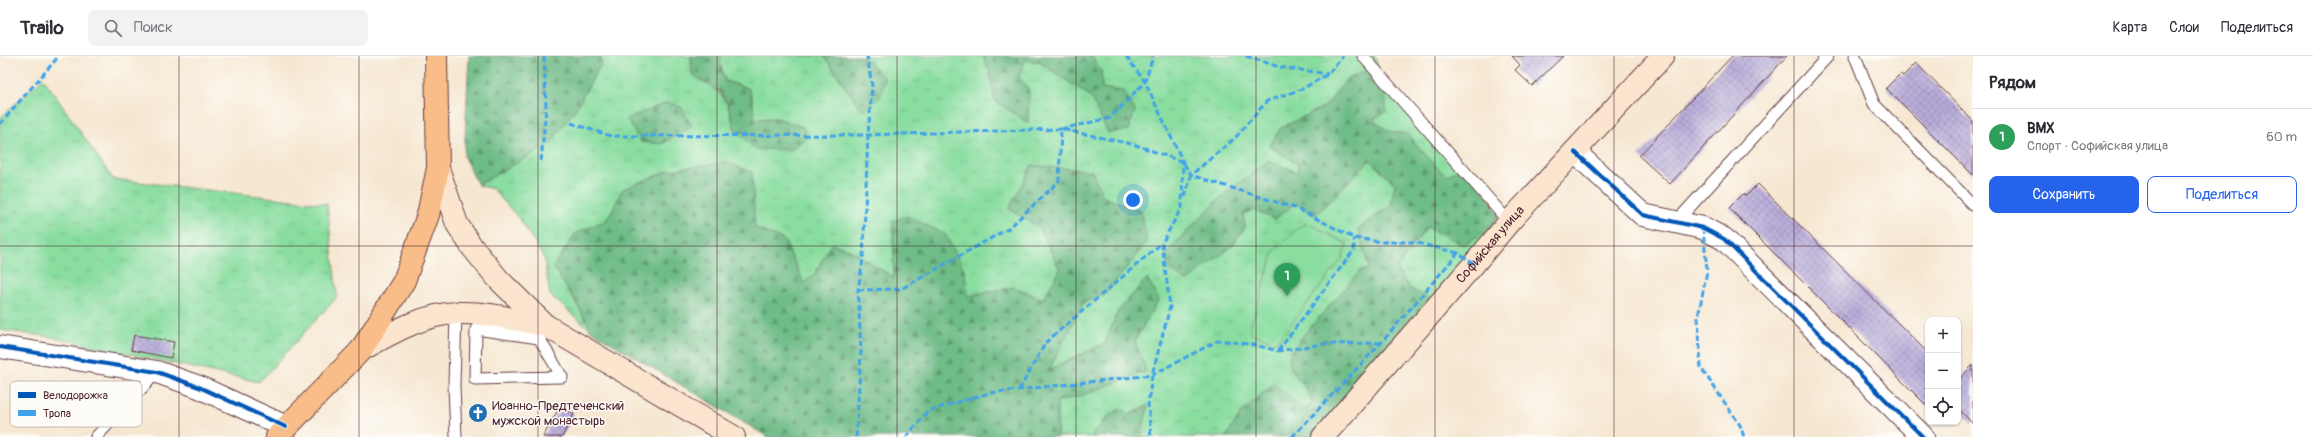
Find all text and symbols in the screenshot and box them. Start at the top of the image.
search box [88,10,368,46]
text: Trailo [20,16,64,40]
icon: search [102,17,124,39]
text: Поиск [134,18,173,37]
text: Карта [2113,19,2147,36]
text: Слои [2169,19,2199,36]
text: Поделиться [2221,19,2293,36]
text: Рядом [1989,72,2036,93]
text: BMX [2027,119,2055,138]
text: 1 [1999,129,2005,145]
text: 60 m [2266,129,2297,145]
text: Спорт · Софийская улица [2027,138,2168,154]
button: Сохранить [1989,176,2139,213]
button: Поделиться [2147,176,2297,213]
your location [1123,190,1143,210]
street label: Софийская улица [1453,202,1528,287]
pin: 1 [1274,263,1300,296]
map controls [1925,317,1961,425]
button: + [1925,317,1961,353]
button: − [1925,353,1961,389]
legend [10,381,142,427]
text: Велодорожка [43,389,108,402]
button: locate [1925,389,1961,425]
place label: Иоанно-Предтеченский мужской монастырь [492,398,624,429]
church icon: Иоанно-Предтеченский мужской монастырь [467,402,489,424]
text: Тропа [43,407,71,420]

